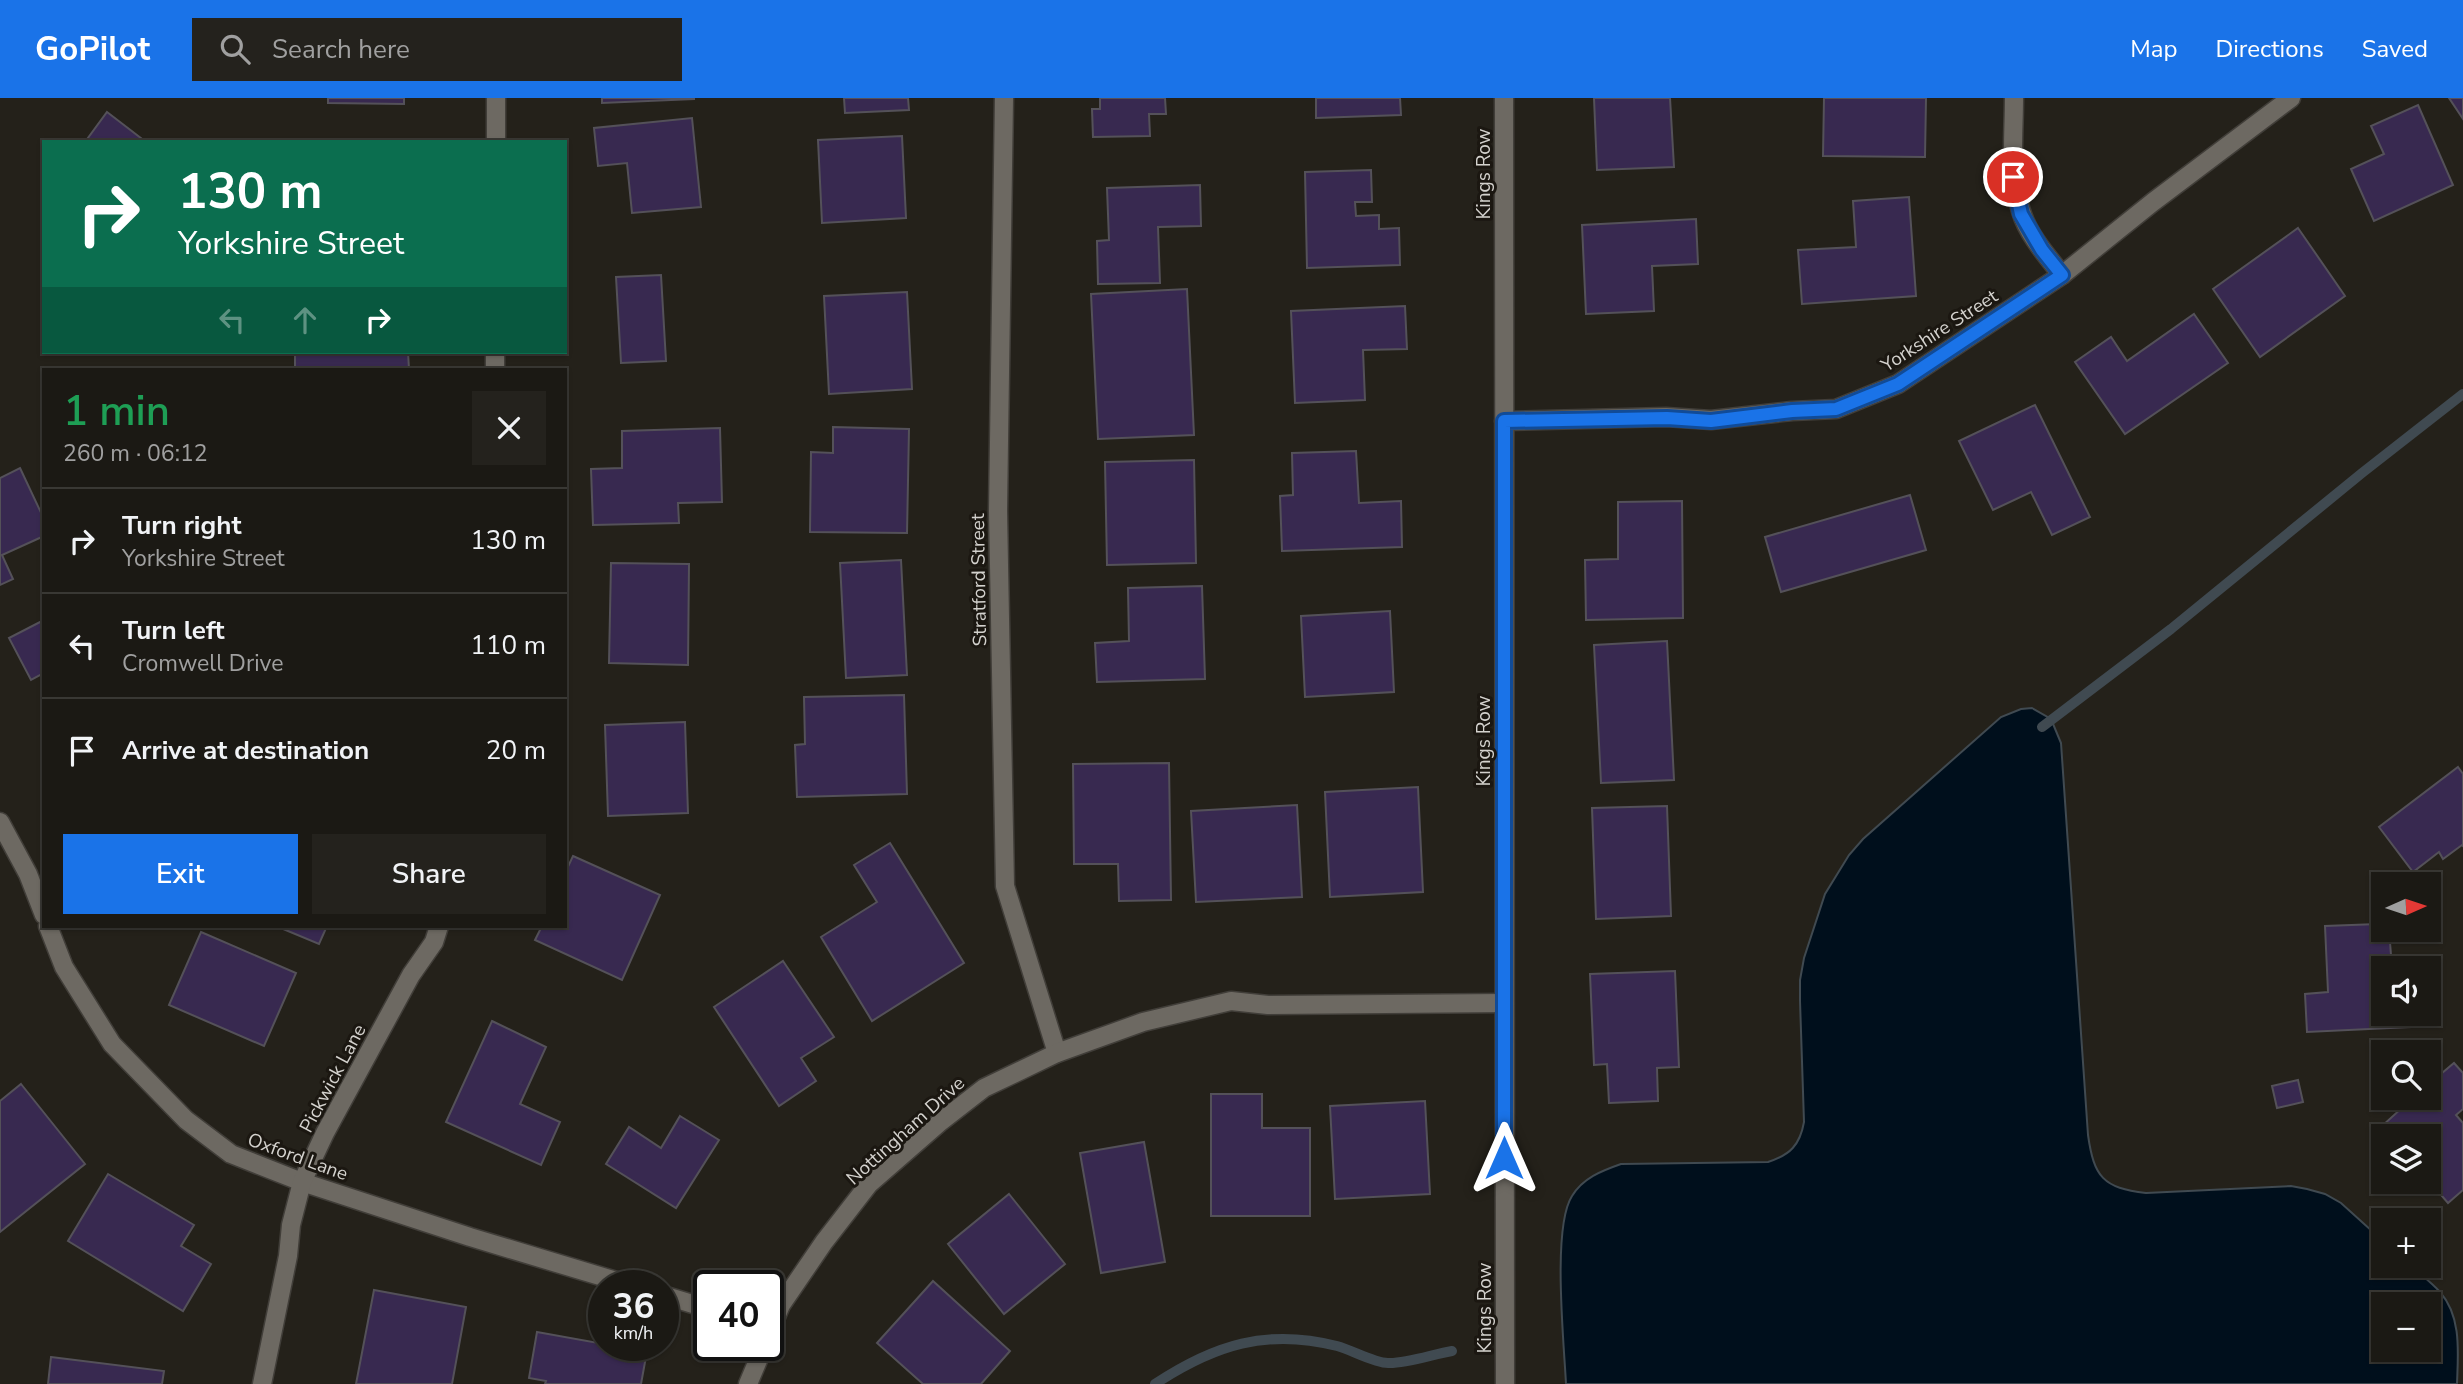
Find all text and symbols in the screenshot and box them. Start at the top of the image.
search box [192,18,682,81]
text: GoPilot [35,27,150,72]
icon: search [216,30,254,68]
text: Search here [272,32,410,67]
text: Map [2130,33,2177,65]
text: Directions [2215,33,2324,65]
text: Saved [2362,33,2428,65]
street label: Kings Row [1471,128,1497,220]
pin [1983,147,2043,207]
text: 130 m [178,158,322,225]
icon: arrive [1994,158,2032,196]
icon: right [63,168,154,259]
text: Yorkshire Street [178,222,404,265]
street label: Yorkshire Street [1875,283,2003,379]
icon: left [213,301,251,339]
icon: ahead [286,301,324,339]
icon: right [359,301,397,339]
text: 1 min [63,383,170,440]
button: close [472,391,546,465]
text: 260 m · 06:12 [63,438,208,469]
text: Turn right [122,508,241,543]
street label: Stratford Street [965,513,993,647]
icon: right [63,522,101,560]
text: 130 m [470,523,546,558]
text: Yorkshire Street [122,543,285,574]
text: Turn left [122,613,225,648]
icon: left [63,627,101,665]
text: 110 m [470,628,546,663]
text: Cromwell Drive [122,648,283,679]
street label: Kings Row [1471,695,1497,787]
icon: arrive [63,732,101,770]
text: Arrive at destination [122,733,369,768]
text: 20 m [486,733,546,768]
button: Exit [63,834,298,914]
button: Share [312,834,546,914]
north arrow [2371,872,2441,942]
map controls [2371,872,2441,1362]
button: sound [2371,956,2441,1026]
street label: Pickwick Lane [293,1020,372,1137]
button: search [2371,1040,2441,1110]
street label: Nottingham Drive [841,1071,970,1191]
position arrow [1467,1121,1541,1195]
button: layers [2371,1124,2441,1194]
street label: Oxford Lane [244,1127,351,1187]
button: + [2371,1208,2441,1278]
street label: Kings Row [1472,1262,1498,1354]
speed limit sign: 40 [693,1270,784,1361]
text: 36 [612,1283,655,1330]
button: − [2371,1292,2441,1362]
text: km/h [614,1321,653,1345]

